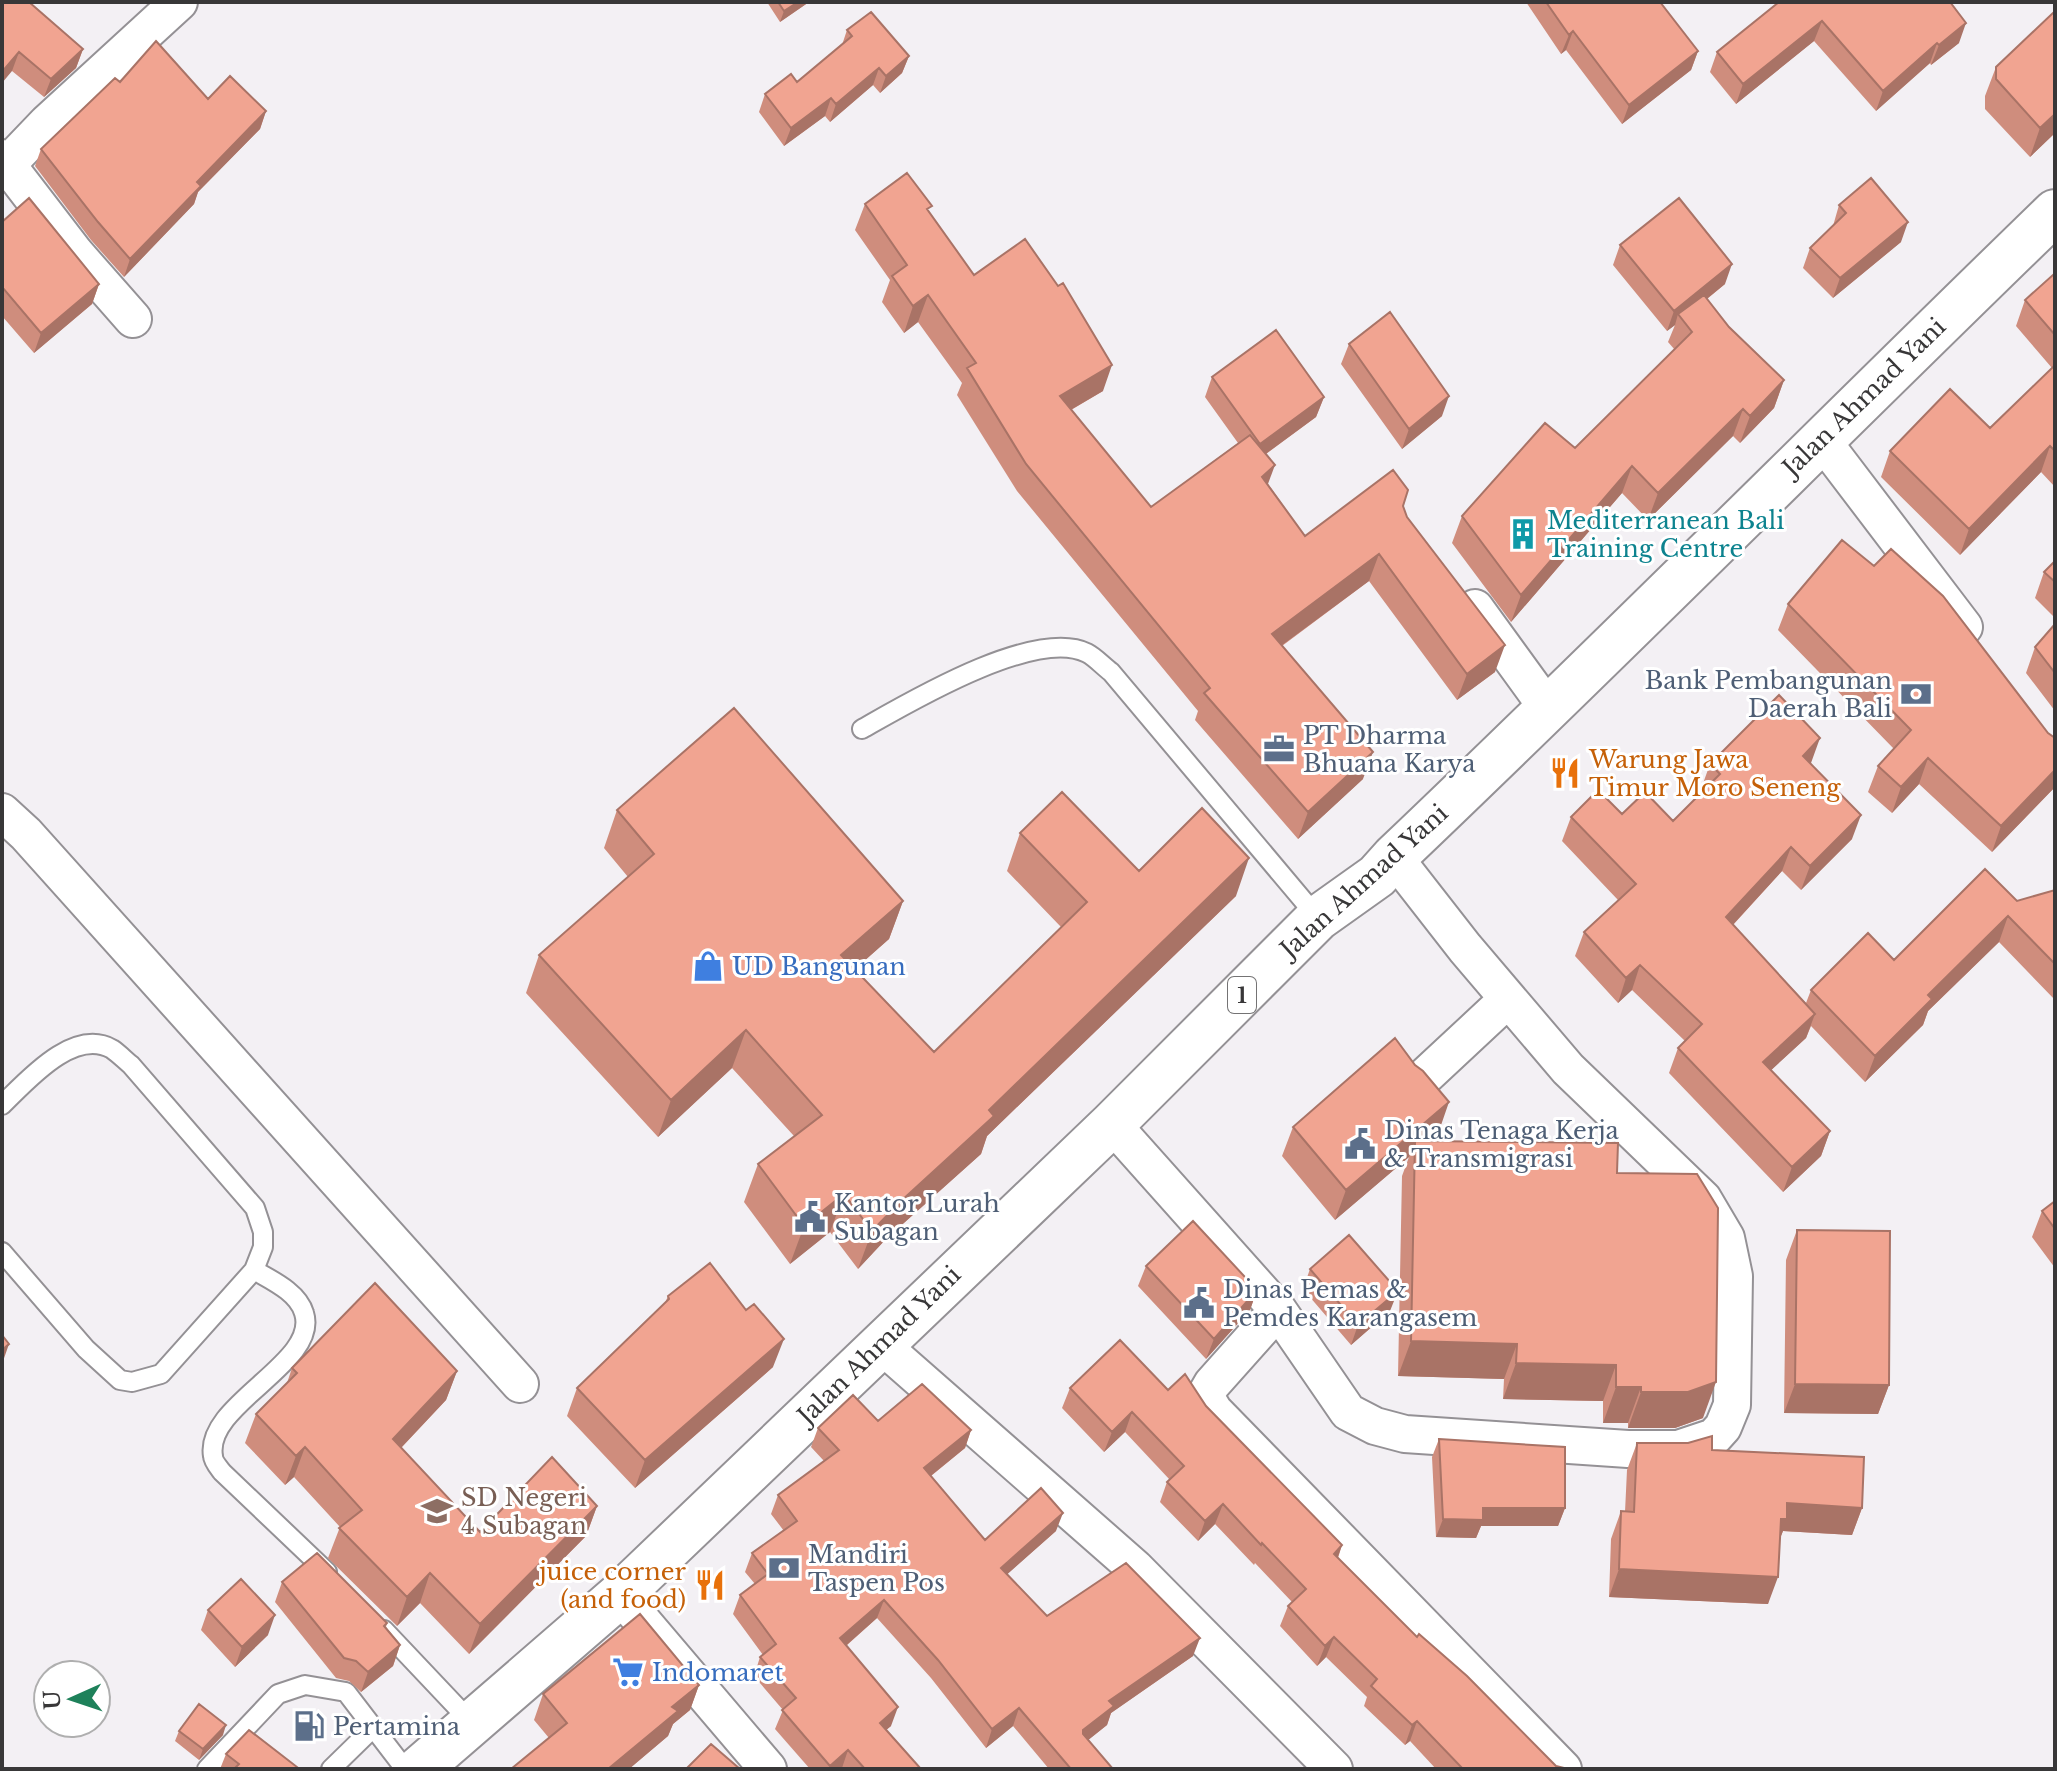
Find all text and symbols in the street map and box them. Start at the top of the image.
street label: Jalan Ahmad Yani [1774,312,1951,484]
place label: Mediterranean Bali Training Centre [1547,506,1784,563]
building icon: Mediterranean Bali Training Centre [1506,517,1540,551]
place label: Bank Pembangunan Daerah Bali [1645,666,1892,723]
bank icon: Bank Pembangunan Daerah Bali [1899,677,1933,711]
place label: PT Dharma Bhuana Karya [1303,721,1476,778]
office icon: PT Dharma Bhuana Karya [1262,732,1296,766]
place label: Warung Jawa Timur Moro Seneng [1588,745,1841,802]
restaurant icon: Warung Jawa Timur Moro Seneng [1548,756,1582,790]
street label: Jalan Ahmad Yani [1272,798,1454,966]
shop icon: UD Bangunan [691,949,725,983]
place label: UD Bangunan [732,952,906,981]
road number: 1 [1228,977,1256,1013]
place label: Dinas Tenaga Kerja & Transmigrasi [1384,1116,1620,1173]
public building icon: Dinas Tenaga Kerja & Transmigrasi [1343,1127,1377,1161]
place label: Kantor Lurah Subagan [834,1189,1000,1246]
public building icon: Kantor Lurah Subagan [793,1200,827,1234]
street label: Jalan Ahmad Yani [789,1260,966,1432]
place label: Dinas Pemas & Pemdes Karangasem [1223,1275,1478,1332]
public building icon: Dinas Pemas & Pemdes Karangasem [1182,1286,1216,1320]
place label: SD Negeri 4 Subagan [461,1483,587,1540]
school or university icon: SD Negeri 4 Subagan [420,1494,454,1528]
place label: Mandiri Taspen Pos [808,1540,945,1597]
bank icon: Mandiri Taspen Pos [767,1551,801,1585]
place label: juice corner (and food) [535,1557,687,1614]
restaurant icon: juice corner (and food) [693,1568,727,1602]
supermarket icon: Indomaret [611,1655,645,1689]
place label: Indomaret [652,1658,783,1687]
north arrow [32,1659,112,1739]
text: U [39,1689,67,1710]
fuel station icon: Pertamina [292,1709,326,1743]
place label: Pertamina [333,1712,461,1741]

